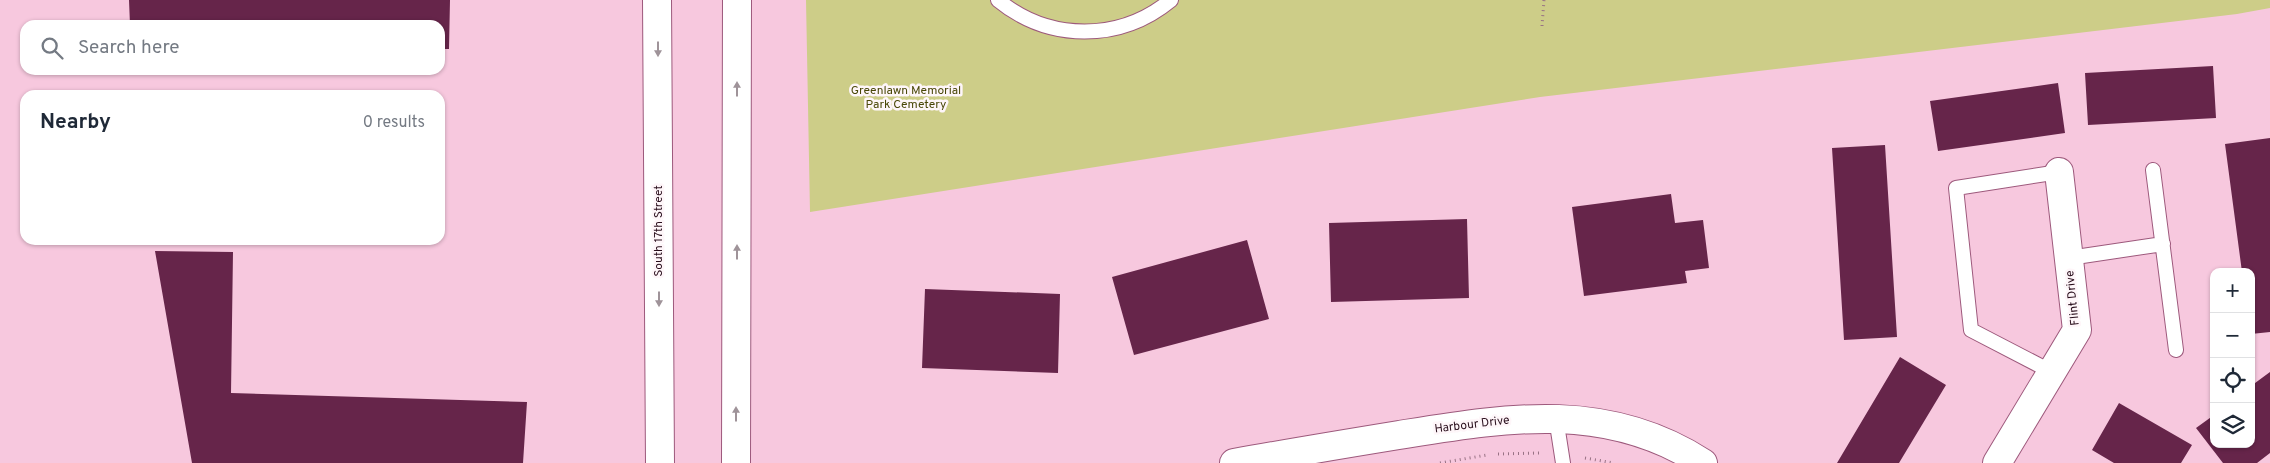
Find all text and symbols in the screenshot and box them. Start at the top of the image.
search box [20,20,445,75]
icon: search [38,34,66,62]
text: Search here [78,36,180,60]
one-way arrow [654,41,662,57]
one-way arrow [733,81,741,97]
park label: Greenlawn Memorial Park Cemetery [851,83,961,113]
text: Nearby [40,109,111,136]
text: 0 results [363,113,425,133]
street label: South 17th Street [651,185,667,277]
one-way arrow [733,244,741,260]
map controls [2210,268,2255,448]
button: + [2210,268,2255,313]
street label: Flint Drive [2062,270,2084,326]
one-way arrow [655,291,663,307]
button: − [2210,313,2255,358]
button: locate [2210,358,2255,403]
button: layers [2210,403,2255,448]
one-way arrow [732,406,740,422]
street label: Harbour Drive [1434,412,1510,438]

